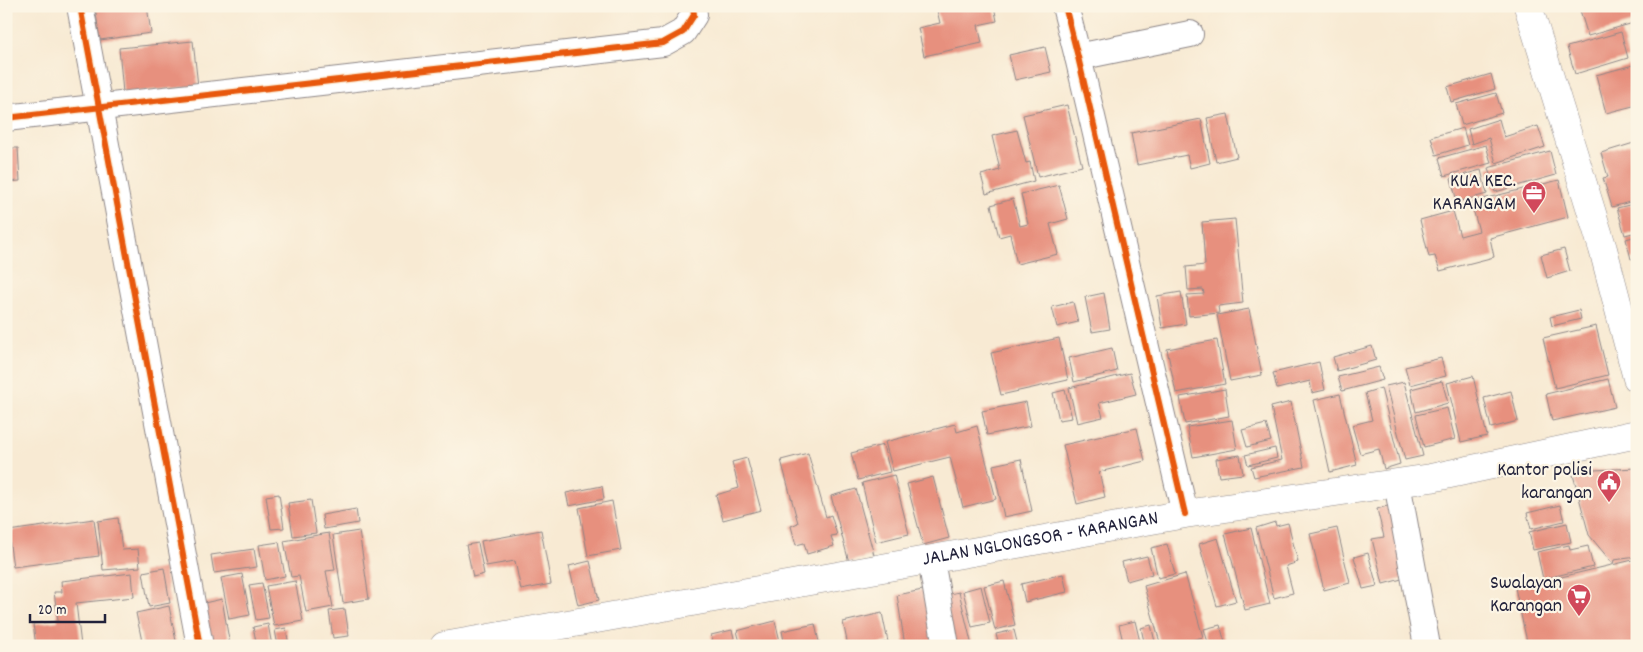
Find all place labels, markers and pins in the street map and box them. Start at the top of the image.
place label: KUA KEC. KARANGAM [1433,168,1516,219]
office icon: KUA KEC. KARANGAM [1521,180,1547,214]
place label: Kantor polisi karangan [1497,457,1592,508]
public building icon: Kantor polisi karangan [1596,469,1622,503]
place label: Swalayan Karangan [1490,570,1562,621]
supermarket icon: Swalayan Karangan [1566,583,1592,617]

